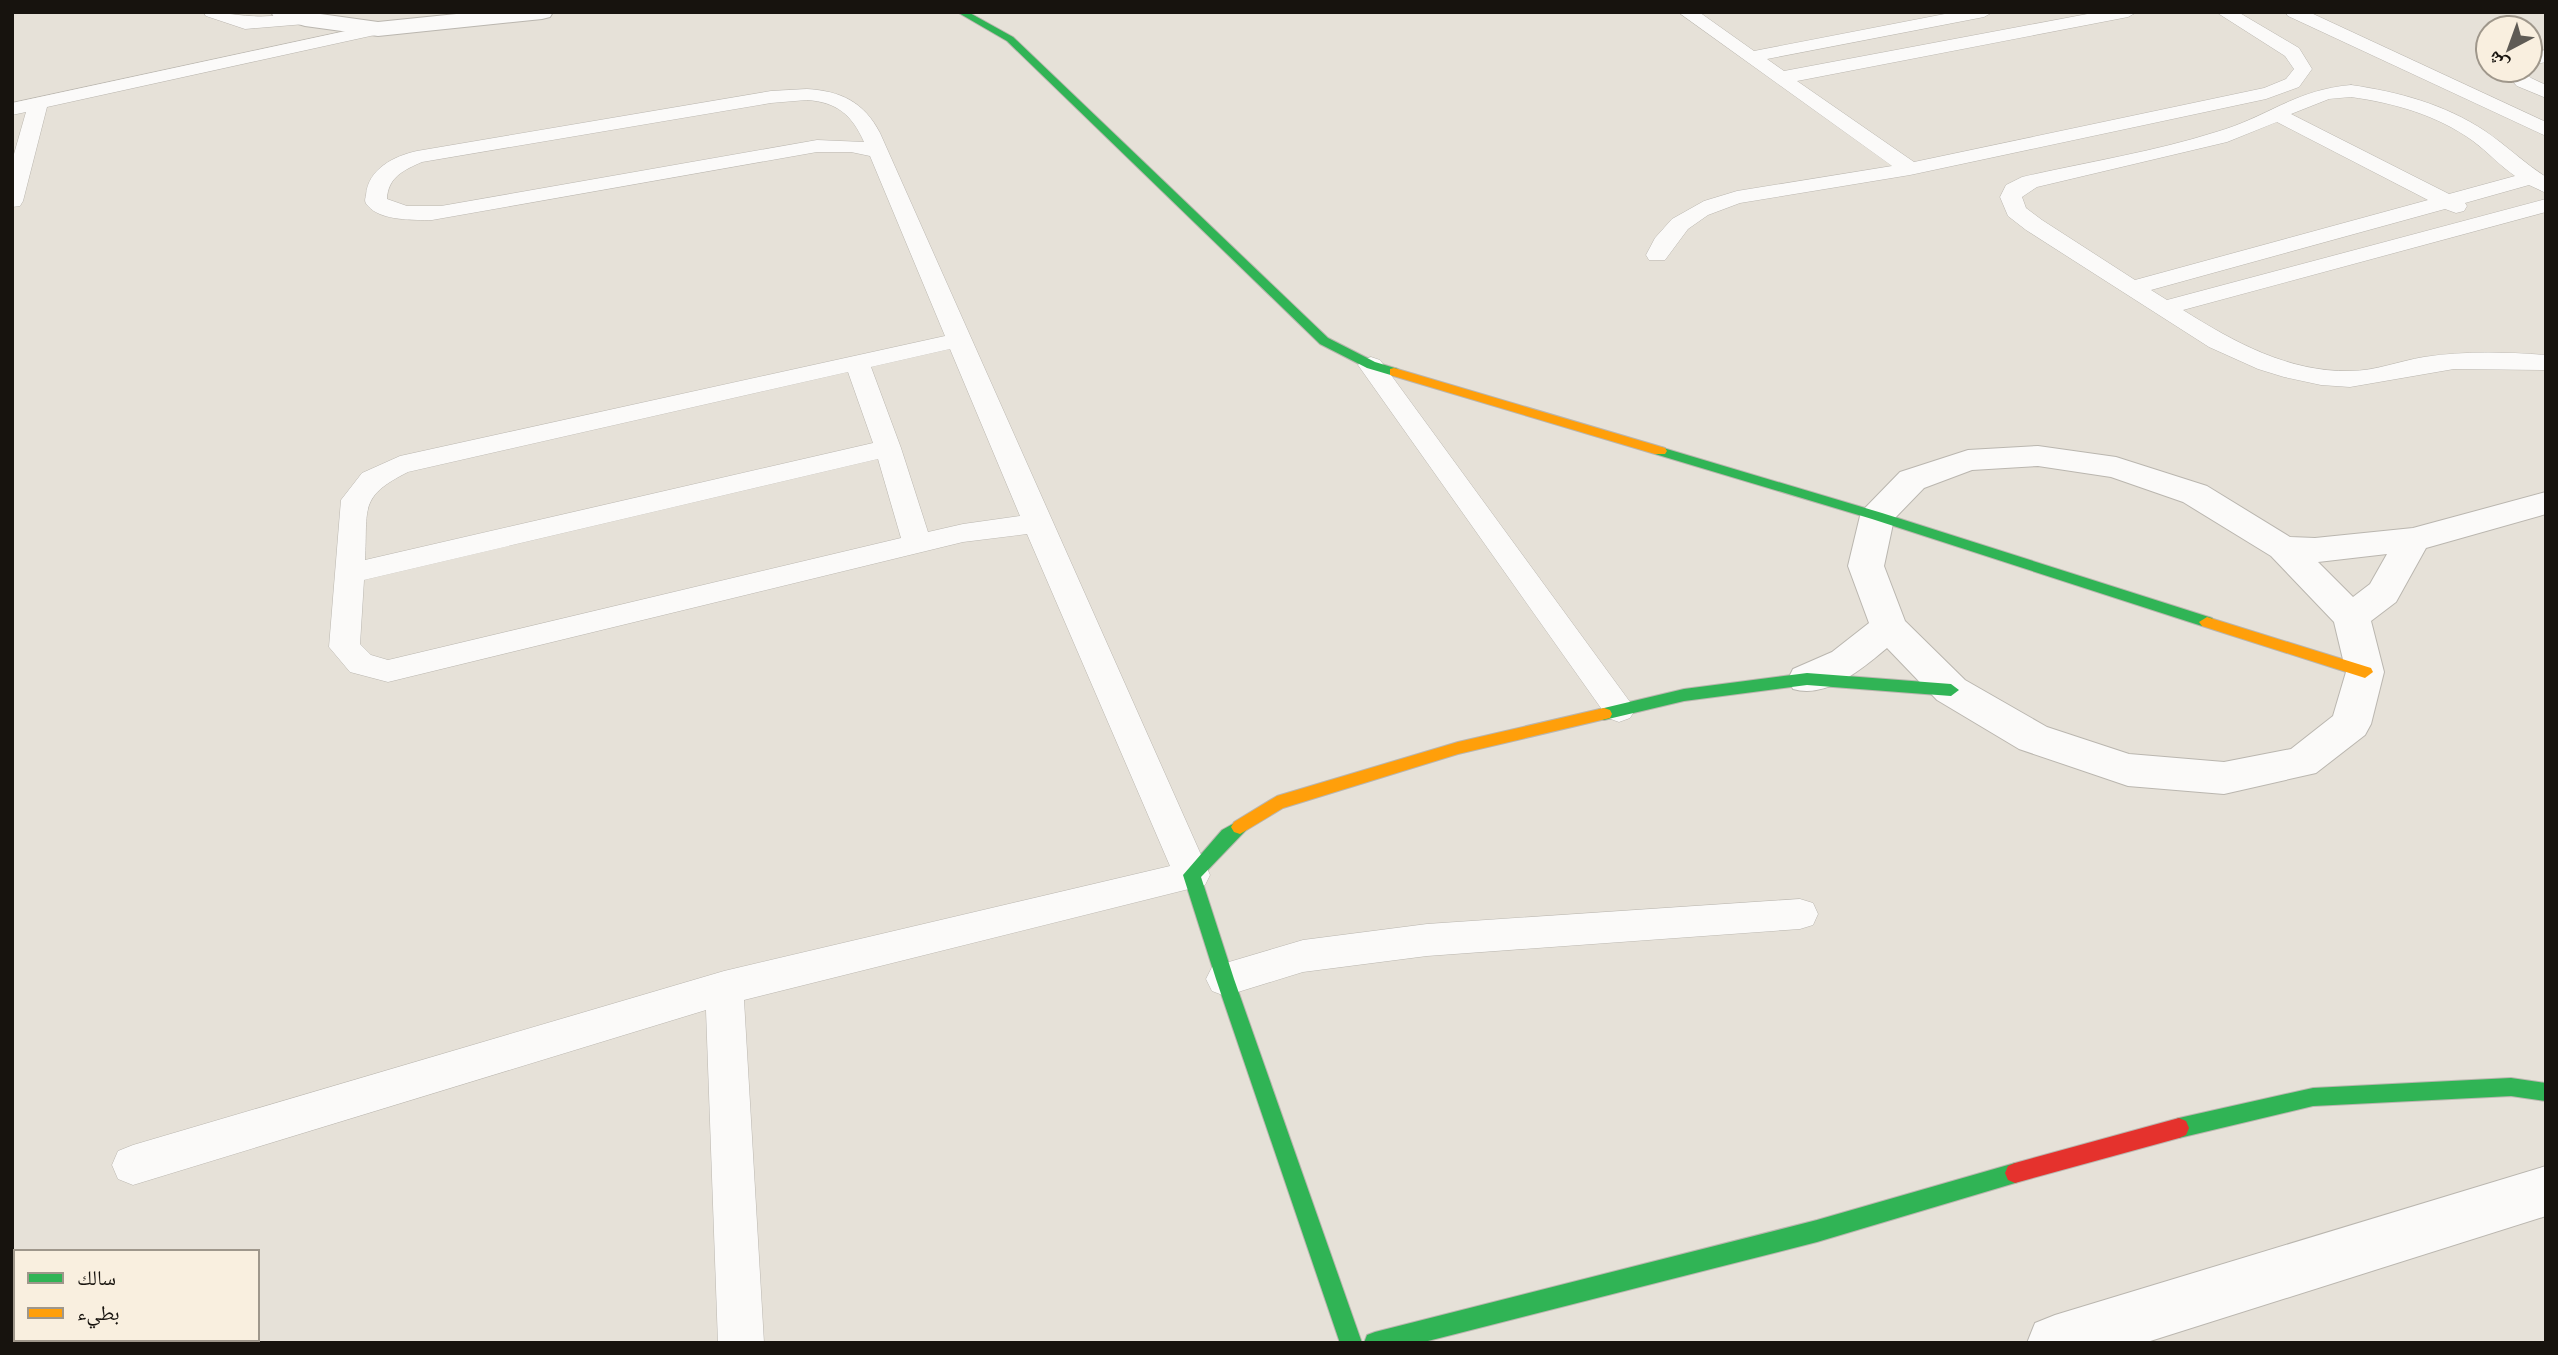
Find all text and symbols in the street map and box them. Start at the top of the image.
north arrow [2474,14,2544,84]
text: ش [2482,45,2515,78]
legend [14,1250,259,1341]
text: سالك [77,1263,116,1293]
text: بطيء [77,1298,120,1329]

